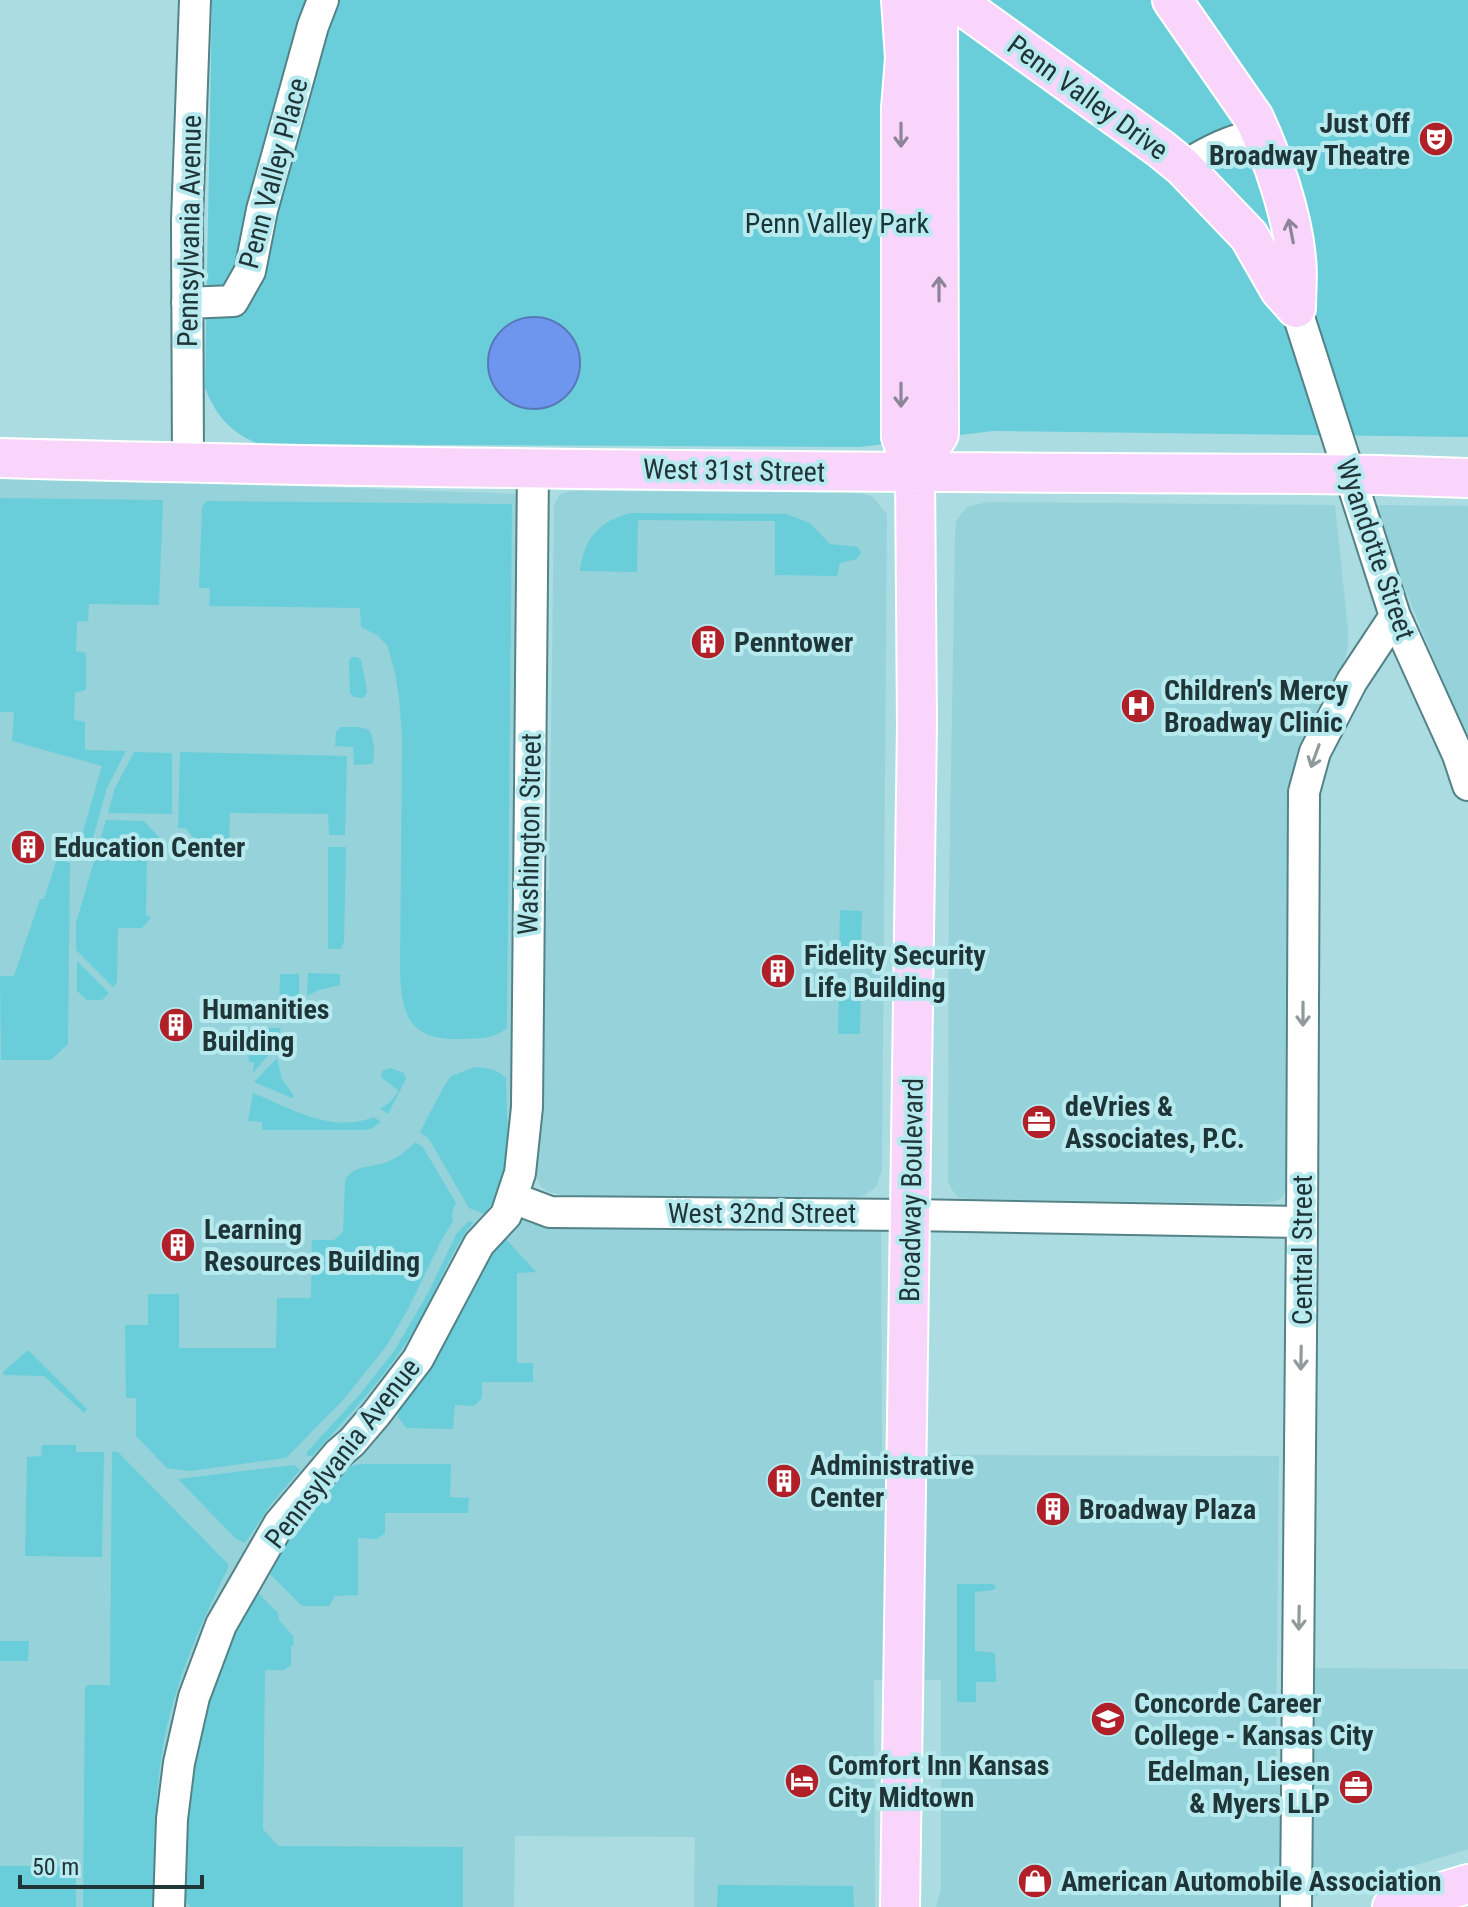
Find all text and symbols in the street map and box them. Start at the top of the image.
street label: Penn Valley Drive [1001,28,1174,167]
street label: Penn Valley Place [232,74,315,272]
place label: Just Off Broadway Theatre [1209,107,1410,172]
street label: Pennsylvania Avenue [171,115,208,347]
theatre icon: Just Off Broadway Theatre [1417,120,1455,158]
one-way arrow [893,121,909,148]
park label: Penn Valley Park [745,207,930,240]
one-way arrow [1283,218,1298,244]
one-way arrow [931,276,947,303]
one-way arrow [893,381,909,408]
street label: West 31st Street [643,452,825,489]
street label: Wyandotte Street [1329,454,1422,644]
building icon: Penntower [689,623,727,661]
place label: Penntower [734,626,853,659]
place label: Children's Mercy Broadway Clinic [1164,674,1349,739]
hospital icon: Children's Mercy Broadway Clinic [1119,687,1157,725]
street label: Washington Street [511,733,548,935]
one-way arrow [1307,743,1321,768]
building icon: Education Center [9,828,47,866]
place label: Education Center [54,831,245,864]
place label: Fidelity Security Life Building [804,939,986,1004]
building icon: Fidelity Security Life Building [759,952,797,990]
place label: Humanities Building [202,993,330,1058]
one-way arrow [1295,1000,1311,1027]
building icon: Humanities Building [157,1006,195,1044]
street label: Broadway Boulevard [893,1078,930,1302]
place label: deVries & Associates, P.C. [1065,1090,1245,1155]
office icon: deVries & Associates, P.C. [1020,1103,1058,1141]
street label: Central Street [1286,1175,1319,1325]
street label: West 32nd Street [668,1197,856,1230]
place label: Learning Resources Building [204,1213,420,1278]
building icon: Learning Resources Building [159,1226,197,1264]
one-way arrow [1293,1344,1309,1371]
street label: Pennsylvania Avenue [258,1352,427,1555]
place label: Administrative Center [810,1449,974,1514]
building icon: Administrative Center [765,1462,803,1500]
building icon: Broadway Plaza [1034,1490,1072,1528]
place label: Broadway Plaza [1079,1493,1256,1526]
one-way arrow [1291,1604,1307,1631]
place label: Concorde Career College - Kansas City [1134,1687,1374,1752]
school or university icon: Concorde Career College - Kansas City [1089,1700,1127,1738]
place label: Comfort Inn Kansas City Midtown [828,1749,1049,1814]
place label: Edelman, Liesen & Myers LLP [1147,1755,1330,1820]
hotel icon: Comfort Inn Kansas City Midtown [783,1762,821,1800]
office icon: Edelman, Liesen & Myers LLP [1337,1768,1375,1806]
scale bar [20,1839,202,1889]
text: 50 m [32,1853,79,1881]
shop icon: American Automobile Association [1016,1862,1054,1900]
place label: American Automobile Association [1061,1865,1441,1898]

